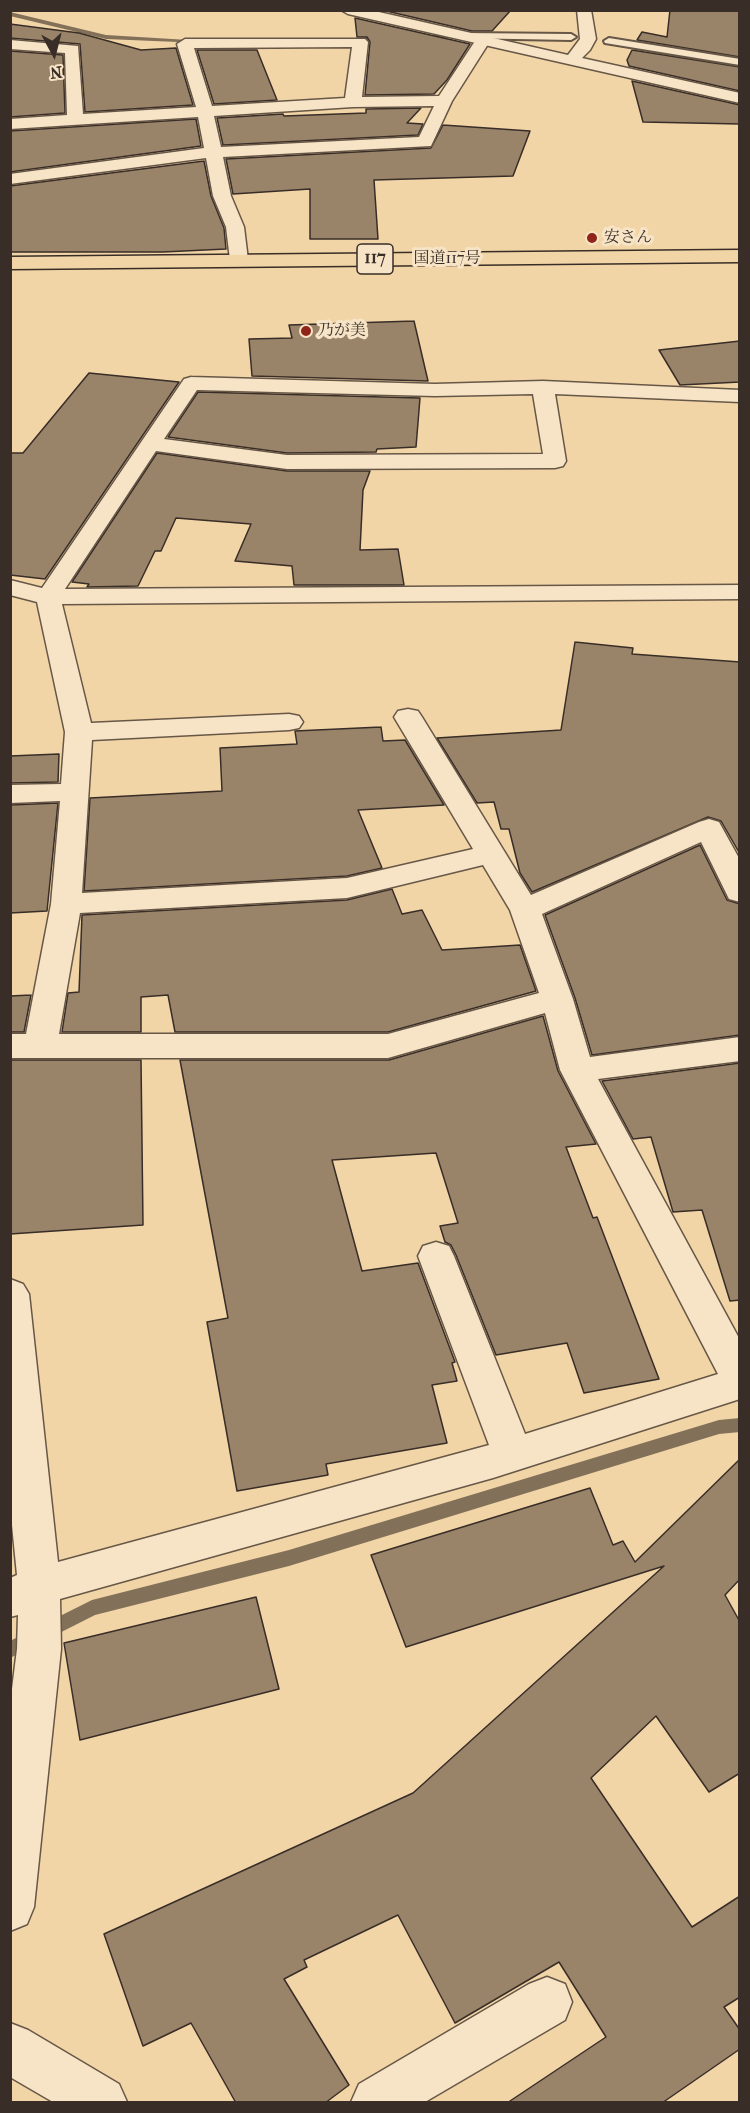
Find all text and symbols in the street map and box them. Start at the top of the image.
north arrow [24,24,84,84]
text: N [49,62,63,83]
place label: 安さん [604,228,652,248]
marker: 安さん [585,231,599,245]
road number: 117 [357,244,393,274]
street label: 国道117号 [413,249,481,269]
place label: 乃が美 [318,321,366,341]
marker: 乃が美 [299,324,313,338]

